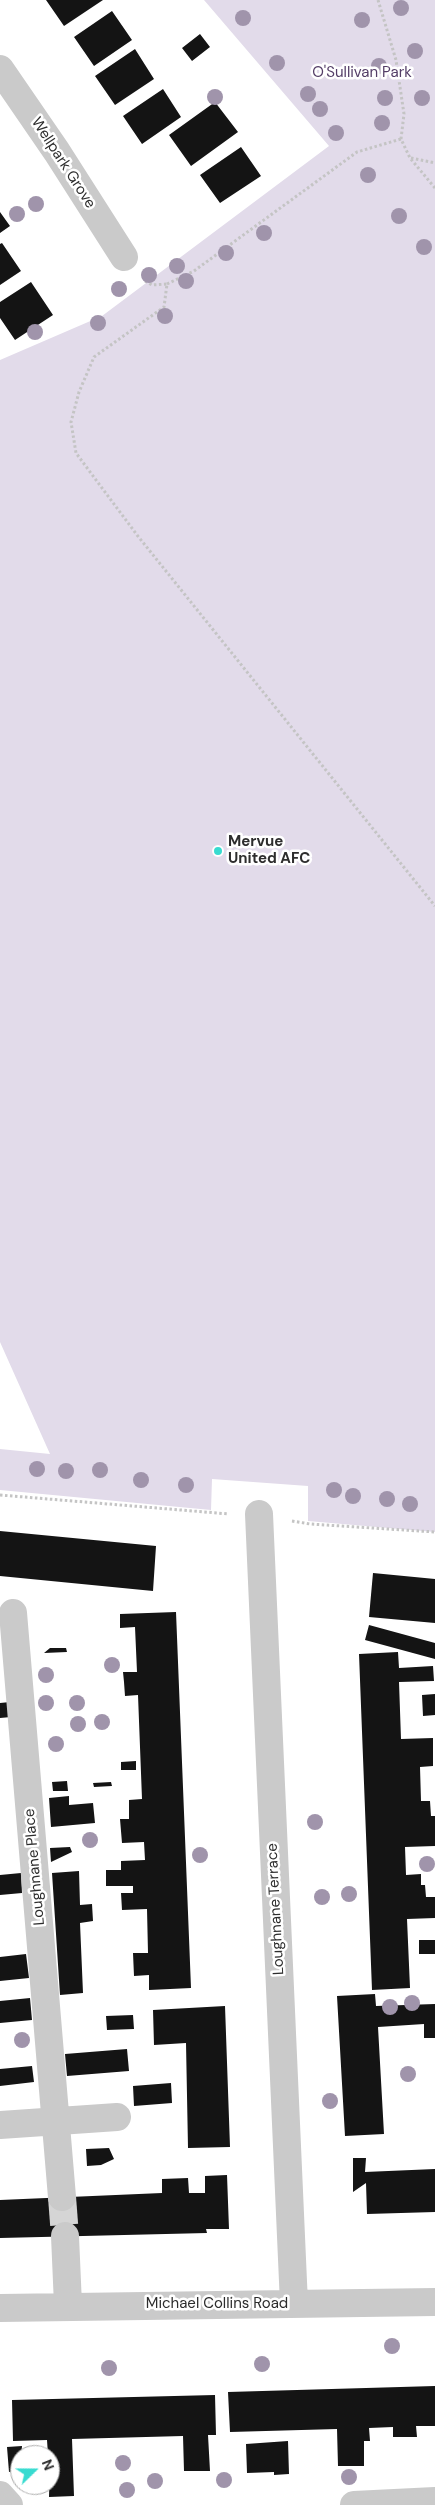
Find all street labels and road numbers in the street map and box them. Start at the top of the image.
street label: Wellpark Grove [27,114,99,212]
street label: Loughnane Place [21,1808,49,1926]
street label: Loughnane Terrace [264,1843,288,1975]
street label: Michael Collins Road [146,2295,288,2313]

